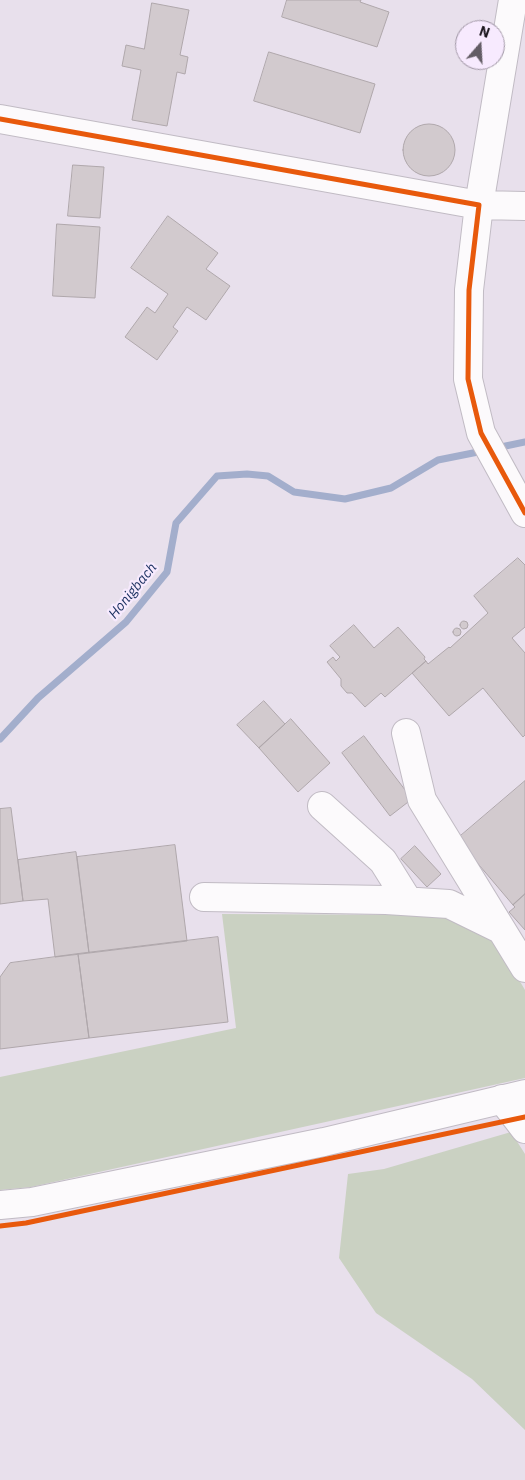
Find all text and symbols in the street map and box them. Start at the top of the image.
north arrow [455,20,505,70]
text: N [477,22,492,42]
water label: Honigbach [105,560,161,622]

